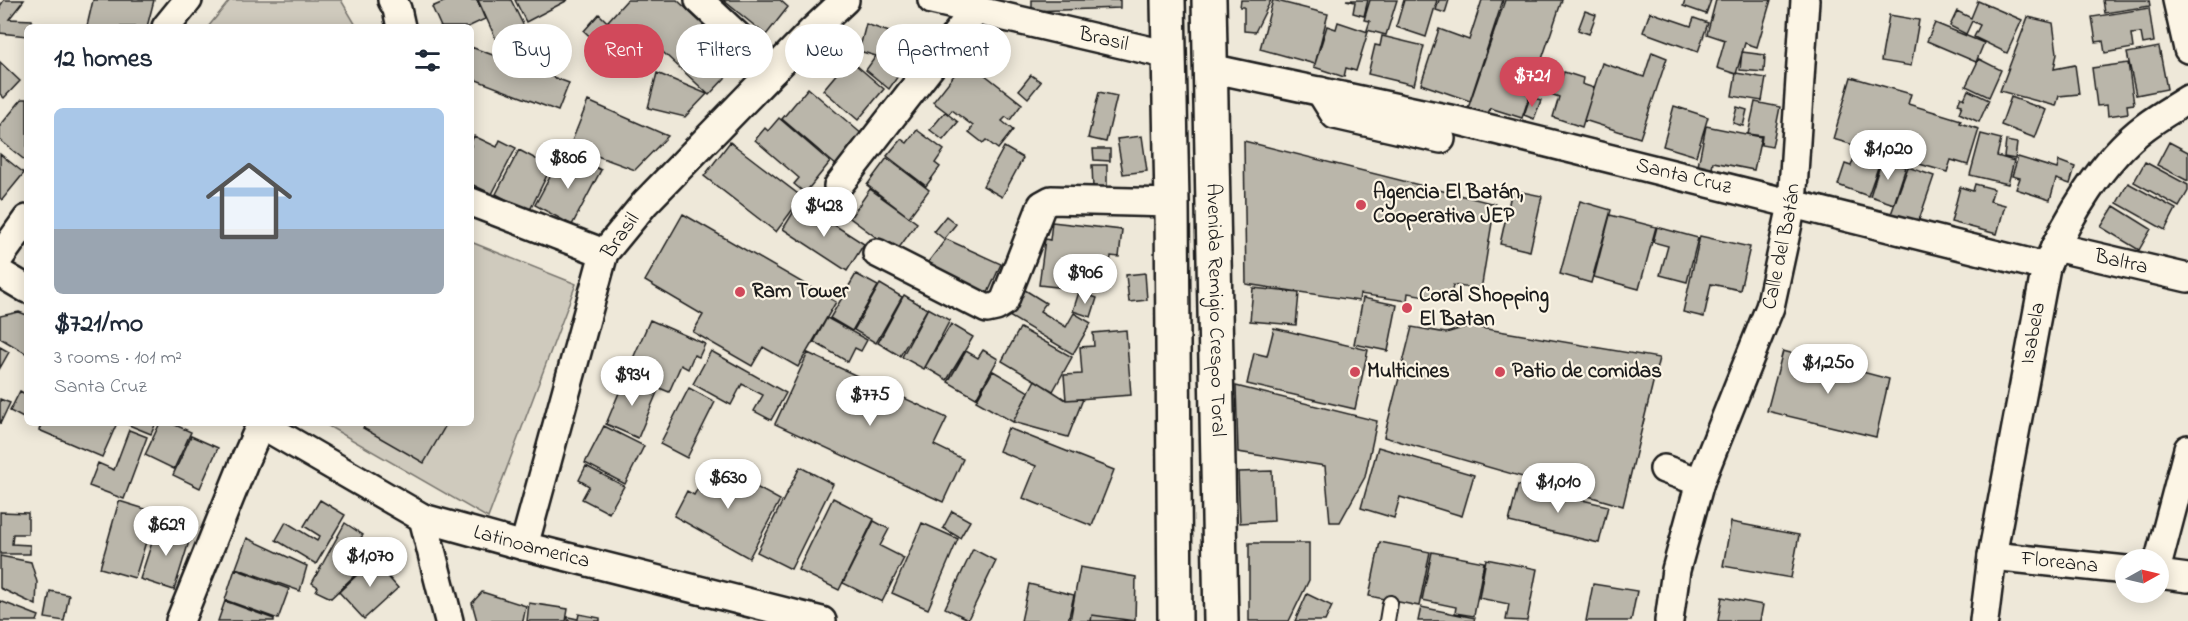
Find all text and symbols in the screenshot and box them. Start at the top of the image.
street label: Brasil [1075,19,1131,60]
chip: Buy [492,24,572,78]
chip: Rent [584,24,664,78]
chip: Filters [676,24,773,78]
chip: New [785,24,864,78]
chip: Apartment [876,24,1011,78]
text: 12 homes [54,41,153,79]
icon: filters [411,44,444,77]
pin: $721 [1496,57,1568,108]
text: $721 [1514,62,1550,91]
pin: $1,020 [1839,130,1937,181]
text: $1,020 [1863,135,1913,164]
pin: $806 [532,139,604,190]
text: $806 [549,144,587,173]
icon: home [195,147,303,255]
street label: Santa Cruz [1633,151,1735,203]
place label: Agencia El Batán, Cooperativa JEP [1373,178,1524,232]
street label: Avenida Remigio Crespo Toral [1198,183,1232,437]
street label: Calle del Batán [1755,183,1808,312]
pin: $428 [788,187,860,238]
text: $428 [805,192,843,221]
marker: Agencia El Batán, Cooperativa JEP [1354,198,1368,212]
street label: Brasil [594,207,648,266]
street label: Baltra [2091,241,2151,283]
pin: $906 [1049,254,1121,305]
text: $906 [1067,259,1103,288]
place label: Ram Tower [752,277,849,307]
place label: Coral Shopping El Batan [1419,281,1549,335]
marker: Ram Tower [733,285,747,299]
street label: Isabela [2013,300,2054,367]
marker: Coral Shopping El Batan [1400,301,1414,315]
text: $721/mo [54,306,143,344]
text: 3 rooms · 101 m² [54,344,182,373]
pin: $1,250 [1779,344,1877,395]
text: $1,250 [1802,349,1854,378]
pin: $934 [596,356,668,407]
place label: Multicines [1367,357,1450,387]
place label: Patio de comidas [1512,357,1662,387]
text: $934 [615,361,649,390]
marker: Multicines [1348,365,1362,379]
marker: Patio de comidas [1493,365,1507,379]
text: Santa Cruz [54,373,147,402]
pin: $775 [834,376,906,427]
text: $775 [850,381,890,410]
pin: $630 [692,459,764,510]
pin: $1,010 [1509,463,1607,514]
text: $630 [709,464,747,493]
text: $1,010 [1535,468,1581,497]
pin: $629 [130,506,202,557]
text: $629 [148,511,184,540]
street label: Latinoamerica [470,518,593,577]
pin: $1,070 [321,537,419,588]
text: $1,070 [346,542,394,571]
street label: Floreana [2019,544,2100,582]
north arrow [2115,549,2169,603]
map controls [2115,549,2169,603]

